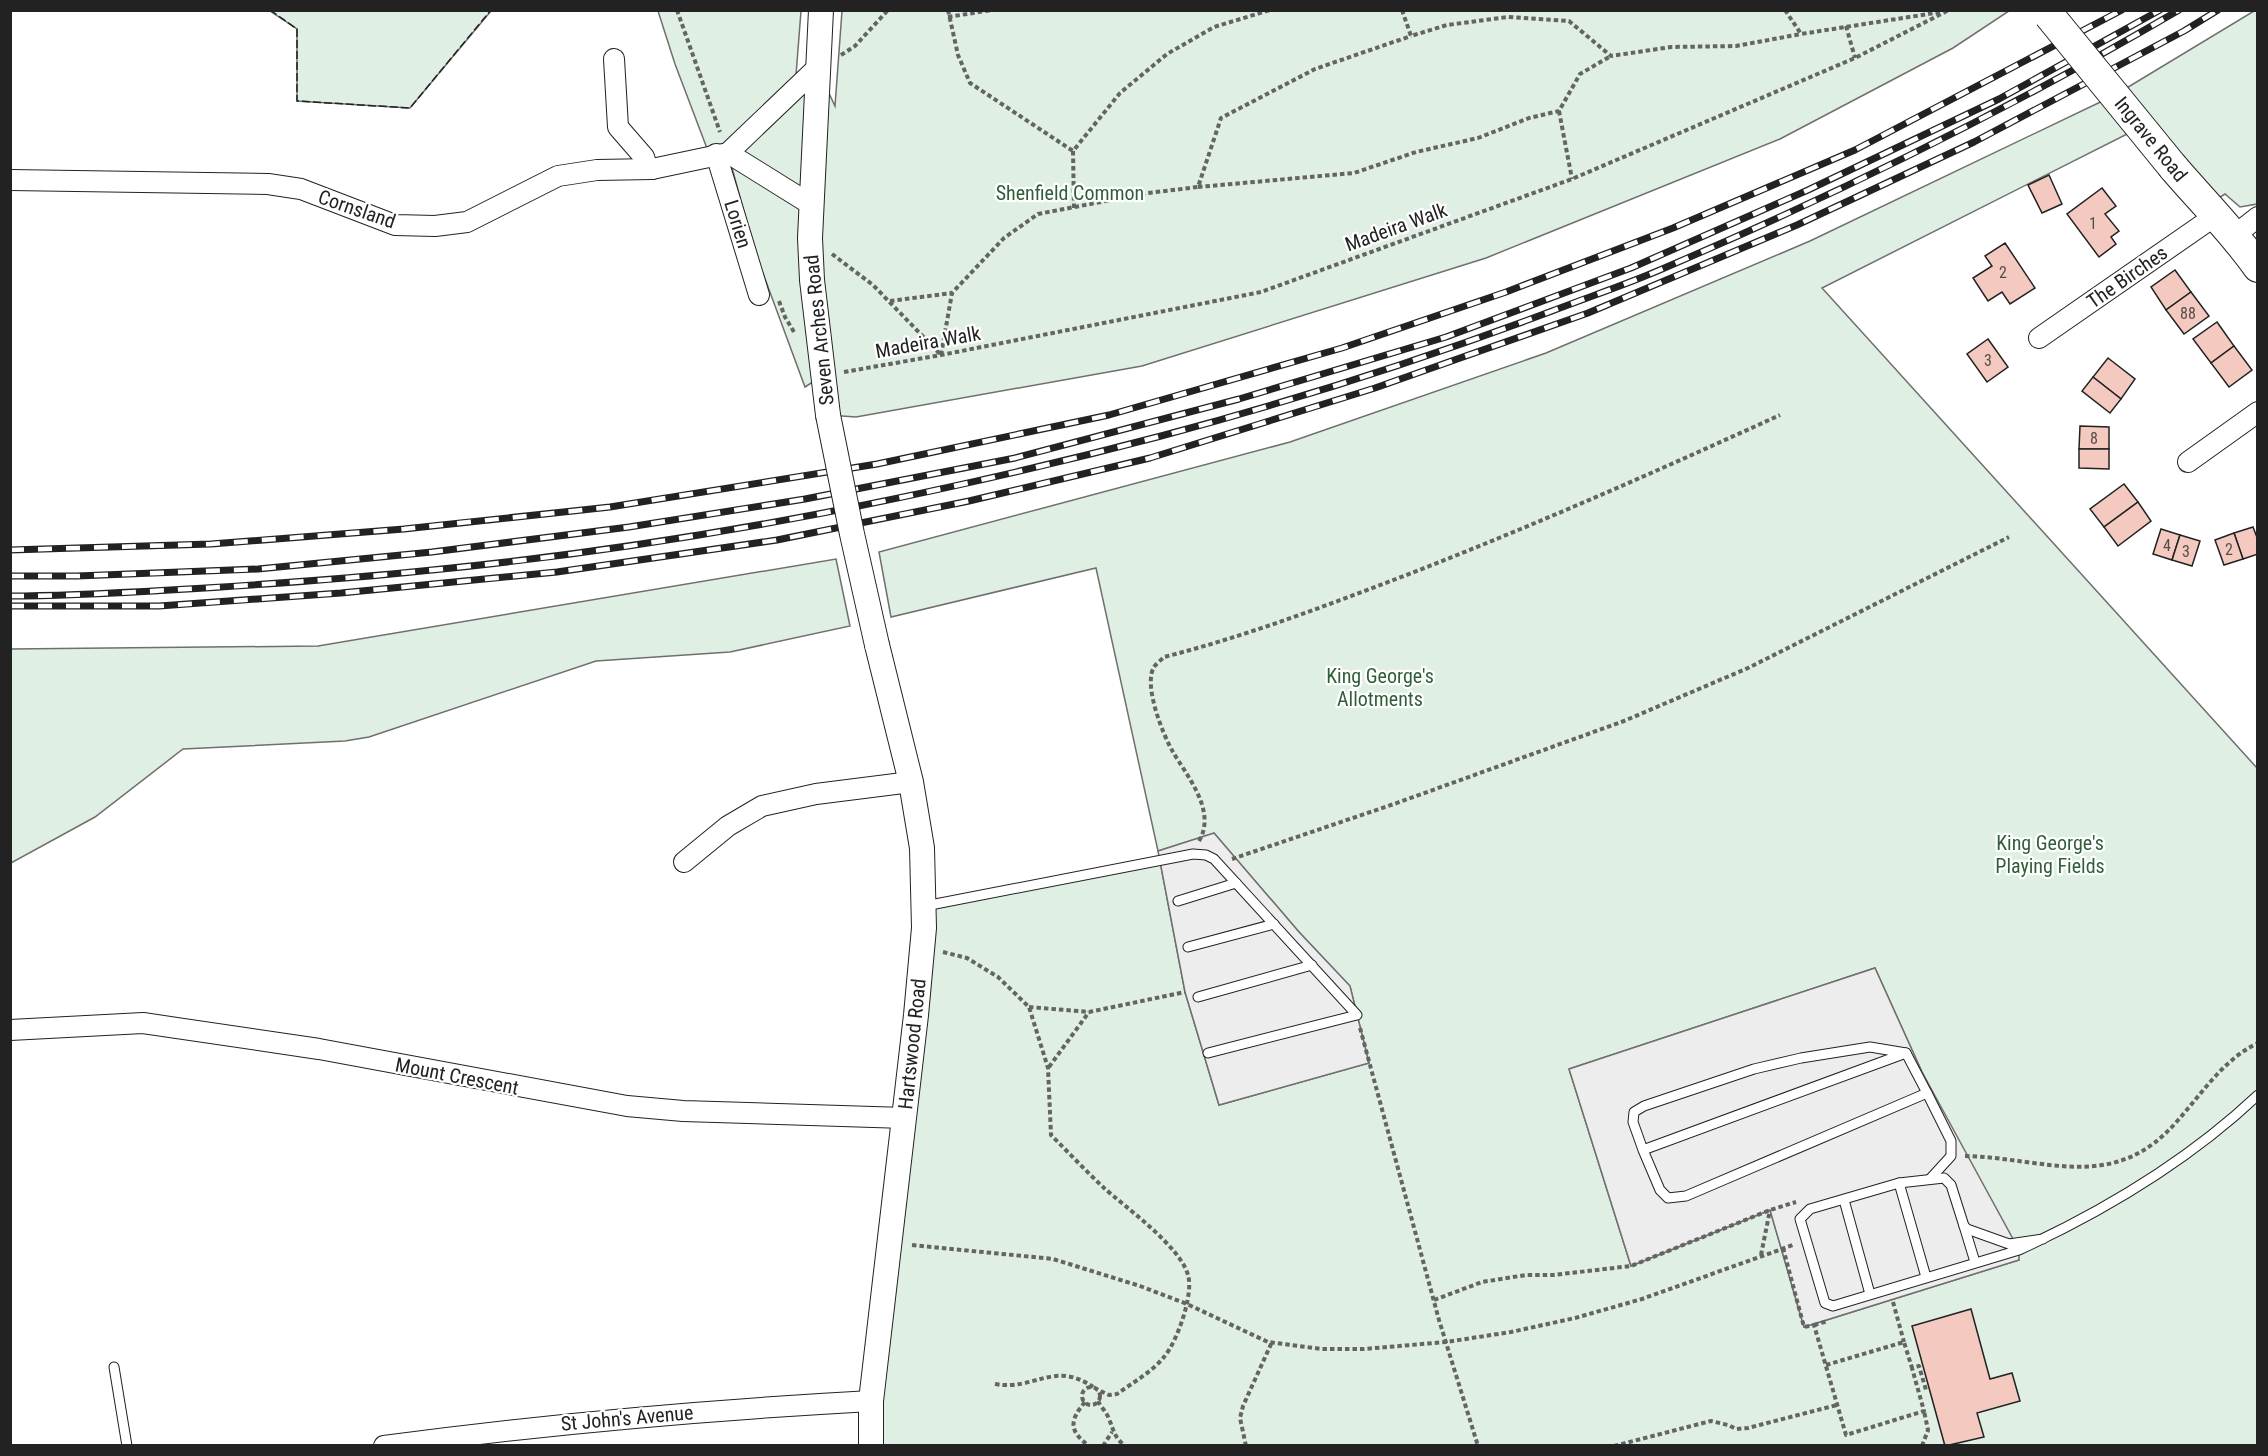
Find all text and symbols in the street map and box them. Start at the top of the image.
street label: Ingrave Road [2110,92,2192,186]
park label: Shenfield Common [996,181,1144,205]
street label: Cornsland [315,185,399,233]
street label: Lorien [719,197,757,251]
street label: Madeira Walk [1342,198,1450,256]
house number: 1 [2089,214,2097,233]
street label: The Birches [2082,241,2172,313]
street label: Seven Arches Road [799,254,839,406]
house number: 2 [1999,263,2007,282]
house number: 88 [2180,304,2196,323]
street label: Madeira Walk [873,321,983,363]
house number: 3 [1984,351,1992,370]
house number: 8 [2090,429,2098,448]
house number: 4 [2163,536,2171,555]
house number: 2 [2225,540,2233,559]
house number: 3 [2182,542,2190,561]
park label: King George's Allotments [1326,664,1434,711]
park label: King George's Playing Fields [1995,831,2105,878]
street label: Hartswood Road [893,977,931,1111]
street label: Mount Crescent [393,1052,521,1100]
street label: St John's Avenue [560,1400,694,1436]

